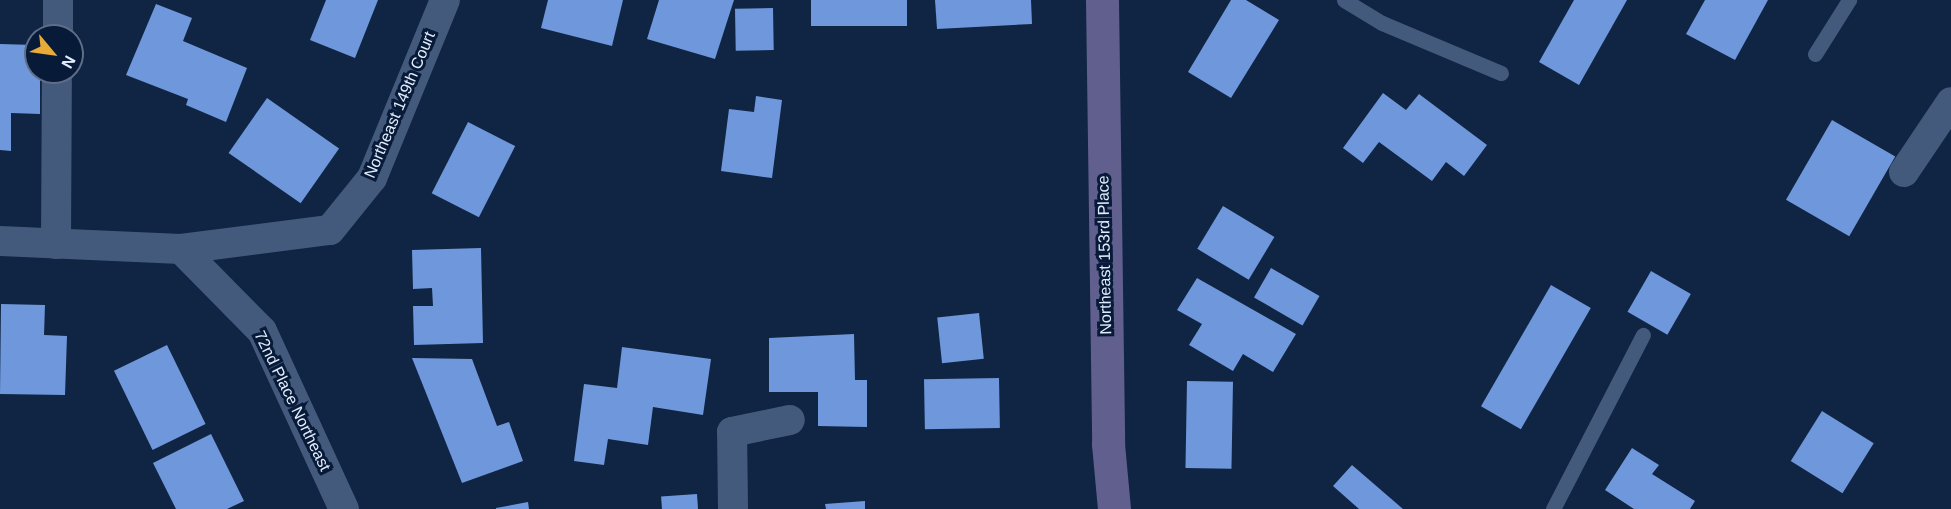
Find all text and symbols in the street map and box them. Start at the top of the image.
north arrow [24,24,84,84]
street label: Northeast 149th Court [360,29,440,181]
text: N [58,53,79,71]
street label: Northeast 153rd Place [1094,175,1116,335]
street label: 72nd Place Northeast [250,328,334,474]

